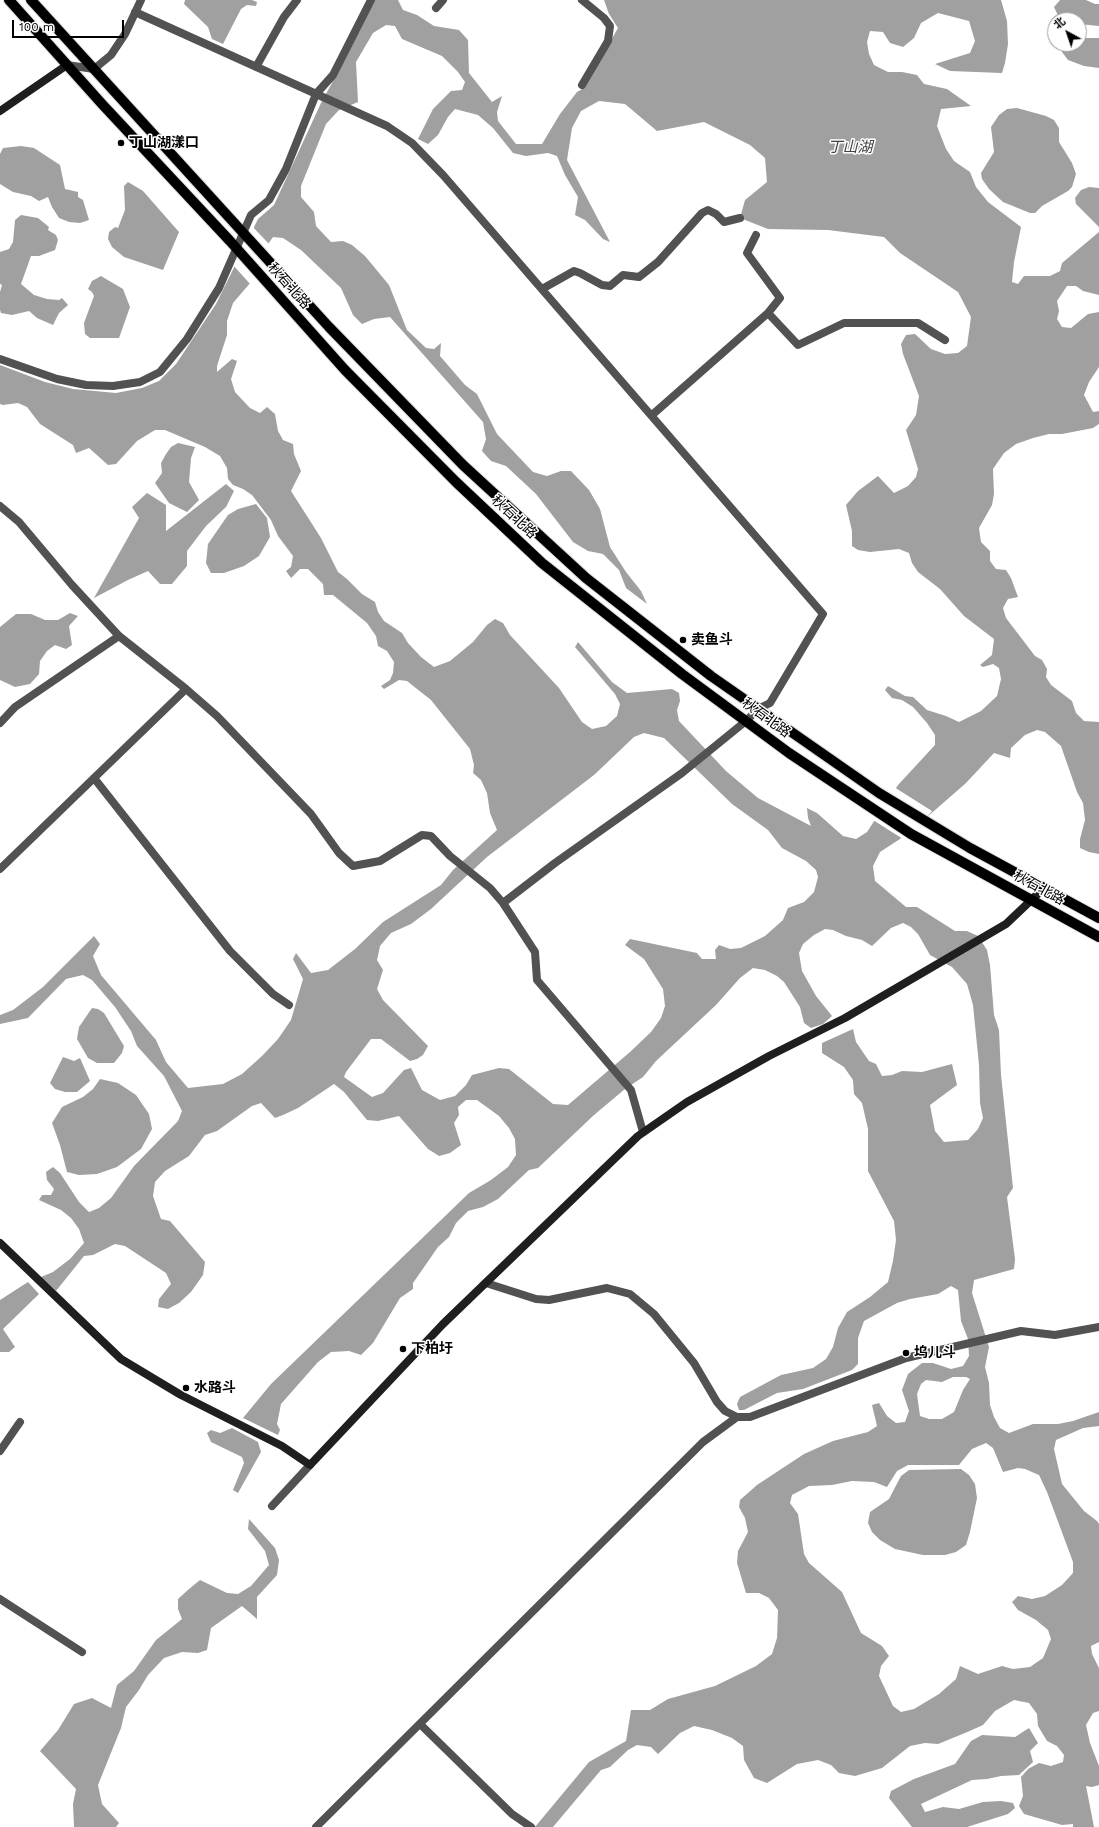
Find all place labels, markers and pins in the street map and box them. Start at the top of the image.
place label: 丁山湖漾口 [129,135,199,151]
marker: 丁山湖漾口 [116,138,126,148]
place label: 卖鱼斗 [691,632,733,648]
marker: 卖鱼斗 [678,635,688,645]
place label: 下柏圩 [411,1341,453,1357]
marker: 下柏圩 [398,1344,408,1354]
place label: 坞儿斗 [914,1345,956,1361]
marker: 坞儿斗 [901,1348,911,1358]
place label: 水路斗 [194,1380,236,1396]
marker: 水路斗 [181,1383,191,1393]

